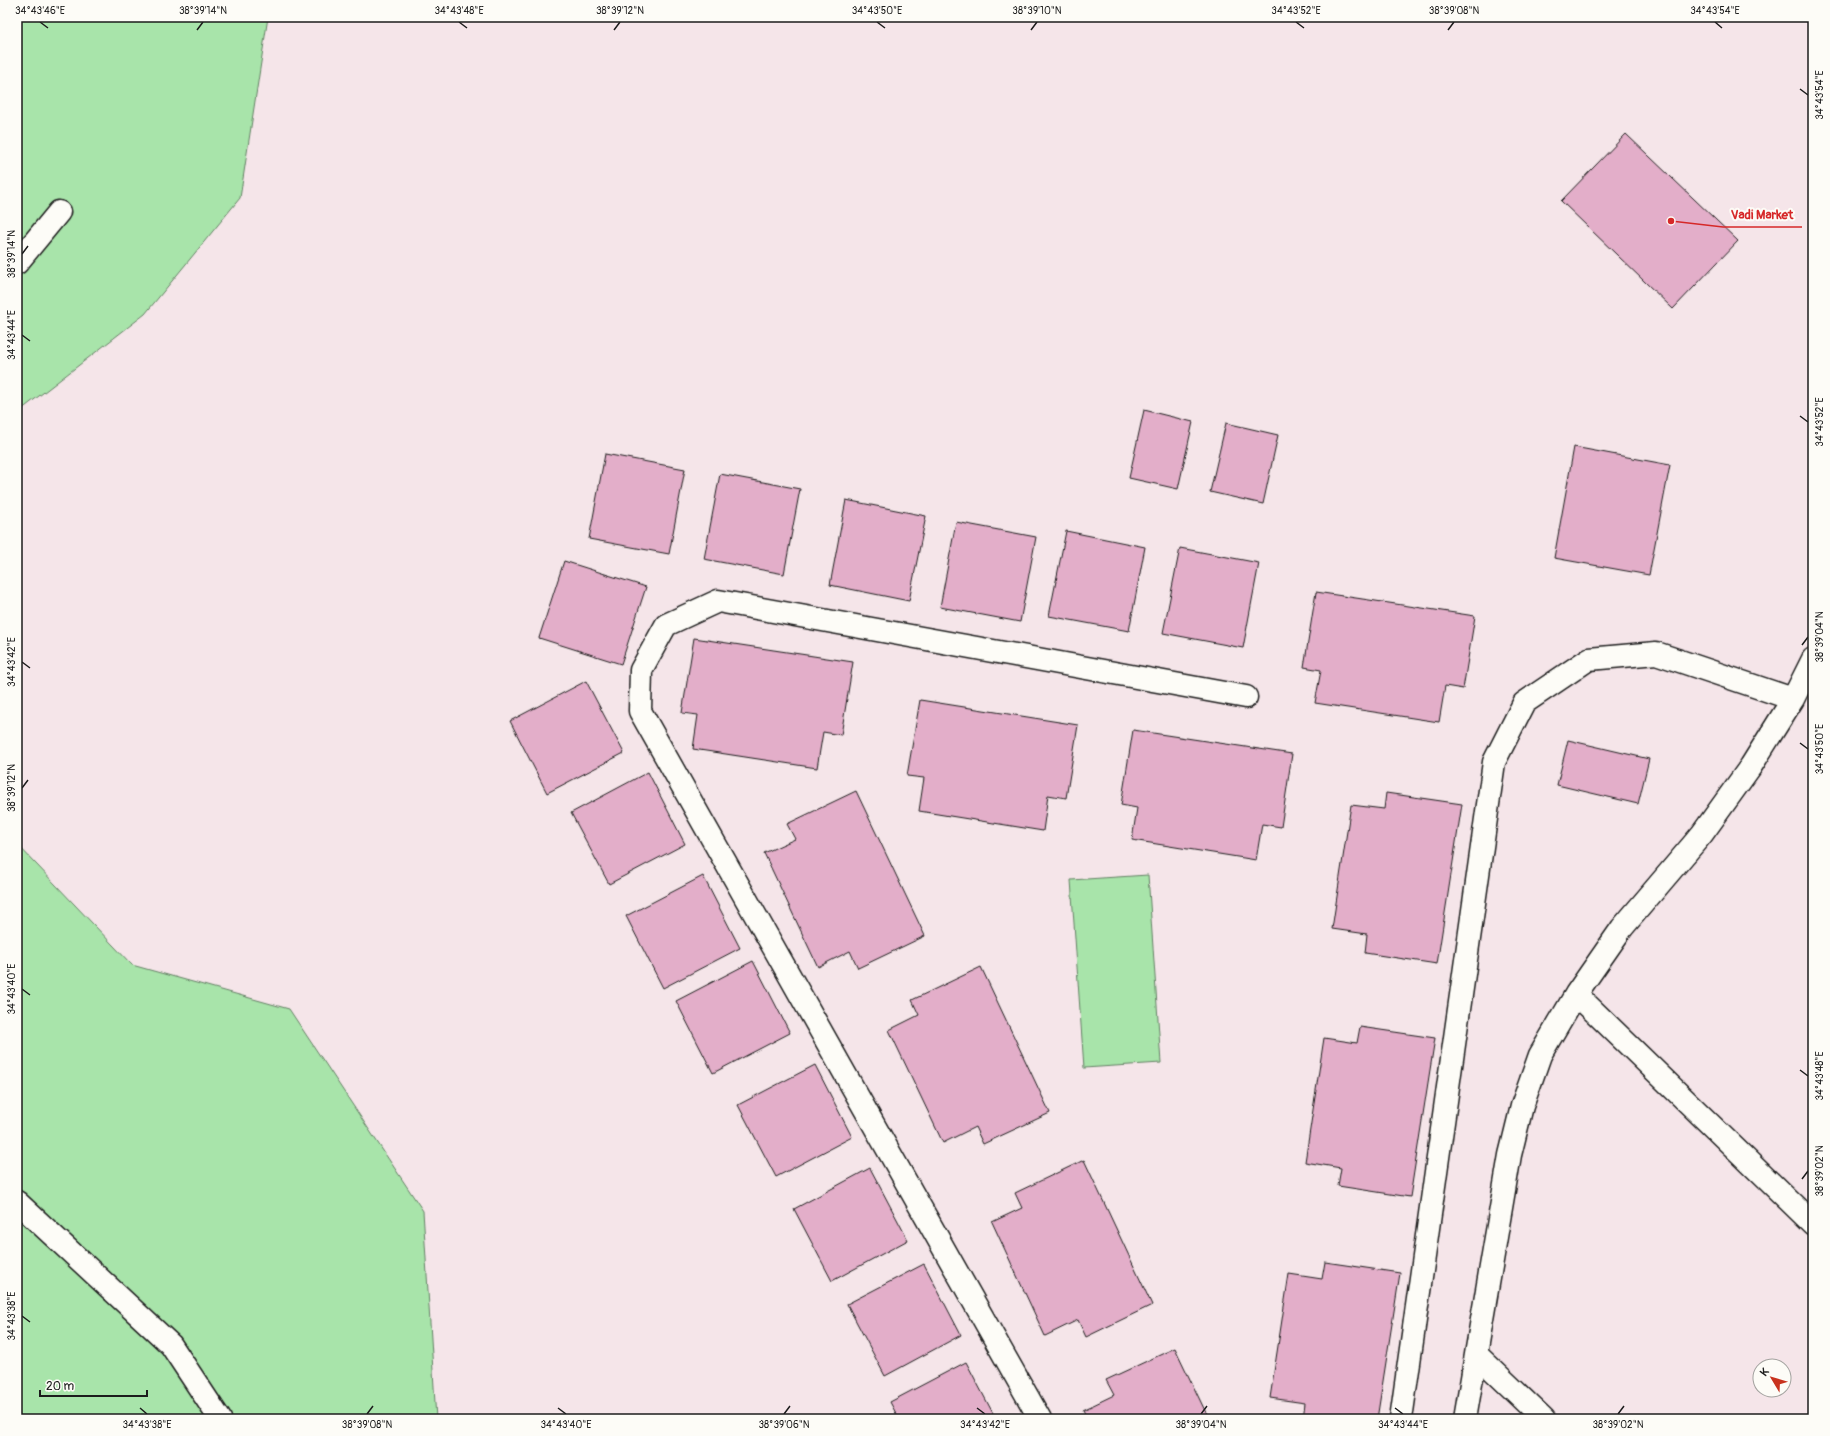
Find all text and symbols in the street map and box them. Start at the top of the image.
text: 34°43'46"E [15,5,65,17]
text: 38°39'14"N [179,5,227,17]
text: 34°43'48"E [434,5,484,17]
text: 38°39'12"N [596,5,644,17]
text: 34°43'50"E [852,5,902,17]
text: 38°39'10"N [1012,5,1062,17]
text: 34°43'52"E [1271,5,1321,17]
text: 38°39'08"N [1429,5,1479,17]
text: 34°43'54"E [1690,5,1740,17]
text: 34°43'54"E [1814,70,1826,120]
callout: Vadi Market [1723,202,1802,227]
text: Vadi Market [1731,207,1794,223]
text: 38°39'14"N [6,230,18,278]
text: 34°43'44"E [6,310,18,360]
text: 34°43'52"E [1814,397,1826,447]
text: 38°39'04"N [1814,611,1826,663]
text: 34°43'42"E [6,637,18,687]
text: 34°43'50"E [1814,724,1826,774]
text: 38°39'12"N [6,764,18,812]
text: 34°43'40"E [6,963,18,1015]
text: 34°43'48"E [1814,1051,1826,1101]
text: 38°39'02"N [1814,1145,1826,1196]
text: 34°43'38"E [6,1292,18,1341]
north arrow [1752,1358,1792,1398]
text: K [1757,1365,1772,1379]
scale bar [40,1372,147,1398]
text: 20 m [46,1379,75,1394]
text: 34°43'38"E [123,1419,172,1431]
text: 38°39'08"N [342,1419,392,1431]
text: 34°43'40"E [540,1419,592,1431]
text: 38°39'06"N [758,1419,810,1431]
text: 34°43'42"E [960,1419,1010,1431]
text: 38°39'04"N [1175,1419,1227,1431]
text: 34°43'44"E [1378,1419,1428,1431]
text: 38°39'02"N [1593,1419,1644,1431]

